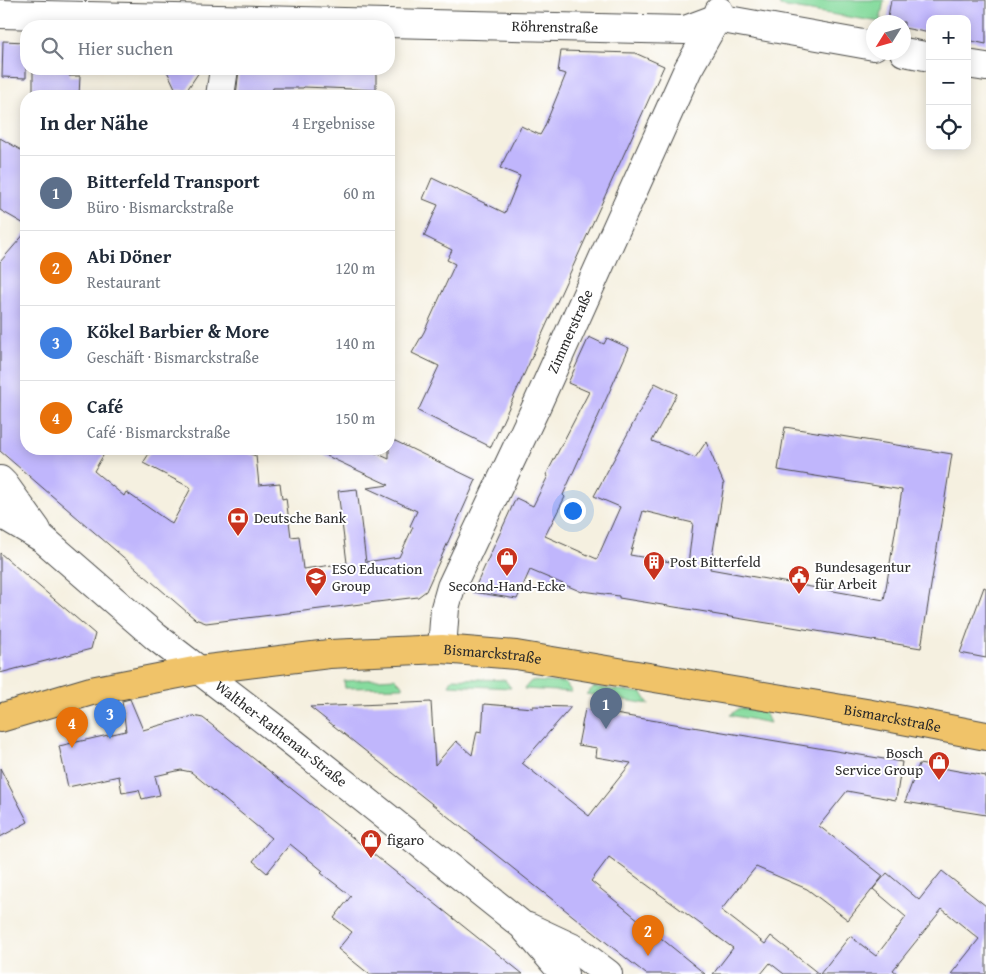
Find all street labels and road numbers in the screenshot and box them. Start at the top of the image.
street label: Röhrenstraße [511,15,598,38]
street label: Zimmerstraße [542,286,598,377]
street label: Bismarckstraße [443,638,543,669]
street label: Walther-Rathenau-Straße [211,675,352,792]
street label: Bismarckstraße [842,699,943,737]

